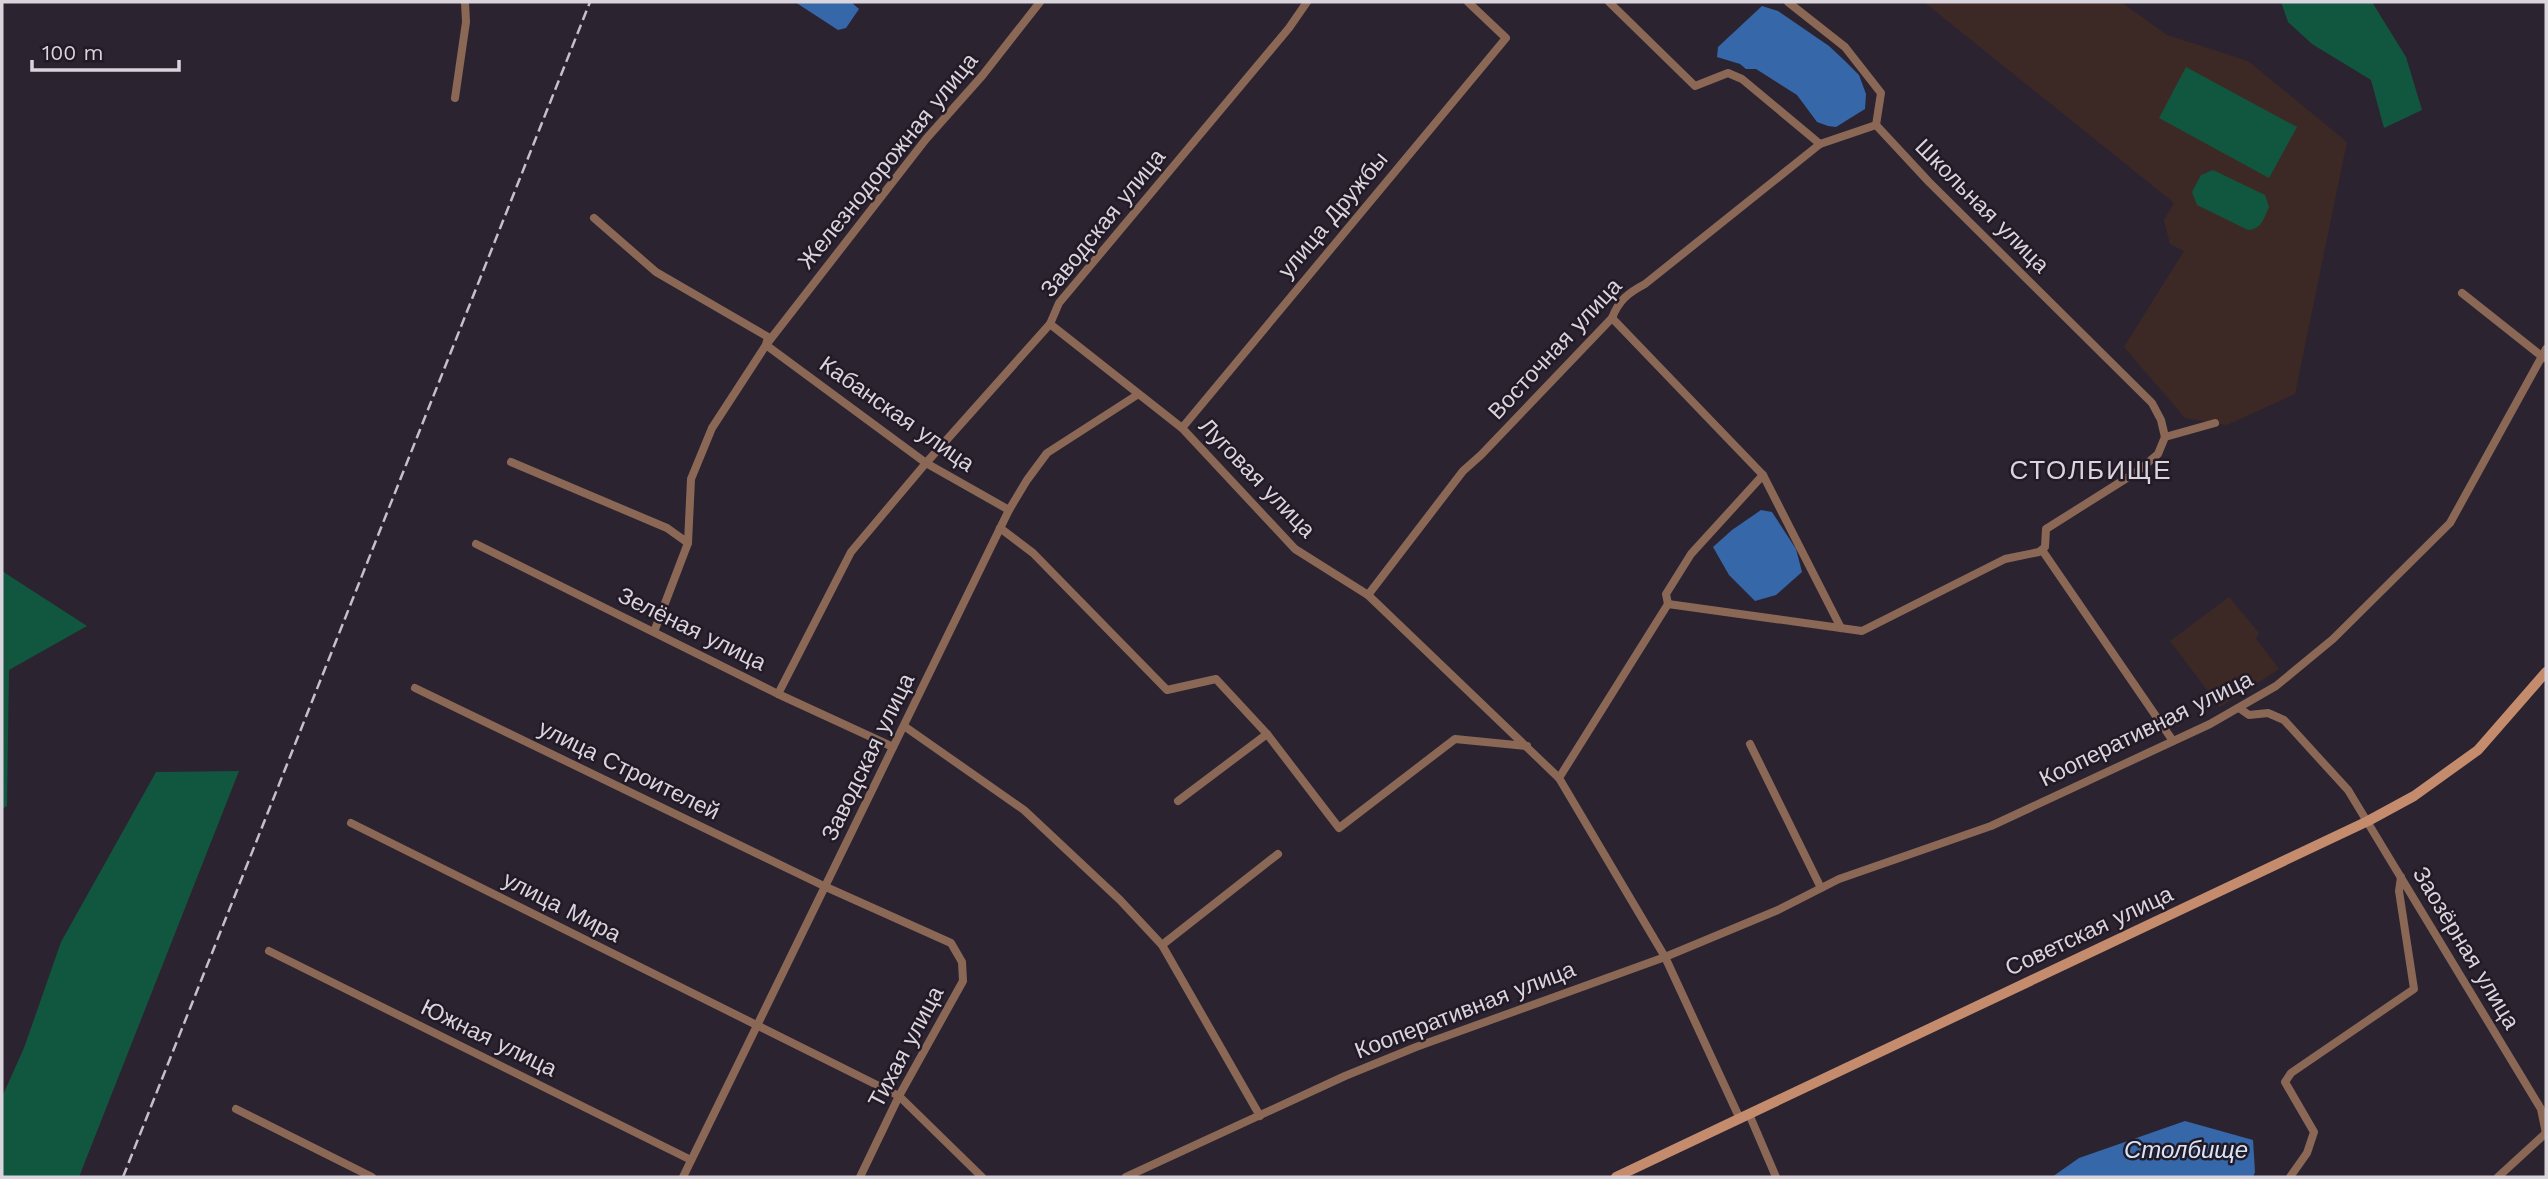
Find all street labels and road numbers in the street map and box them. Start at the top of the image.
street label: Железнодорожная улица [792,47,984,274]
street label: Школьная улица [1909,133,2055,279]
street label: Заводская улица [1035,143,1171,303]
street label: улица Дружбы [1272,146,1394,284]
street label: Восточная улица [1483,273,1627,425]
street label: Кабанская улица [814,351,980,478]
street label: Луговая улица [1193,413,1321,544]
street label: Зелёная улица [614,582,771,677]
street label: Кооперативная улица [2035,666,2257,792]
street label: Заводская улица [816,669,920,845]
street label: улица Строителей [534,714,724,826]
street label: Заозёрная улица [2407,862,2525,1034]
street label: улица Мира [499,866,626,948]
street label: Советская улица [2001,880,2177,982]
street label: Кооперативная улица [1351,955,1579,1065]
street label: Тихая улица [863,982,949,1112]
street label: Южная улица [417,994,561,1083]

